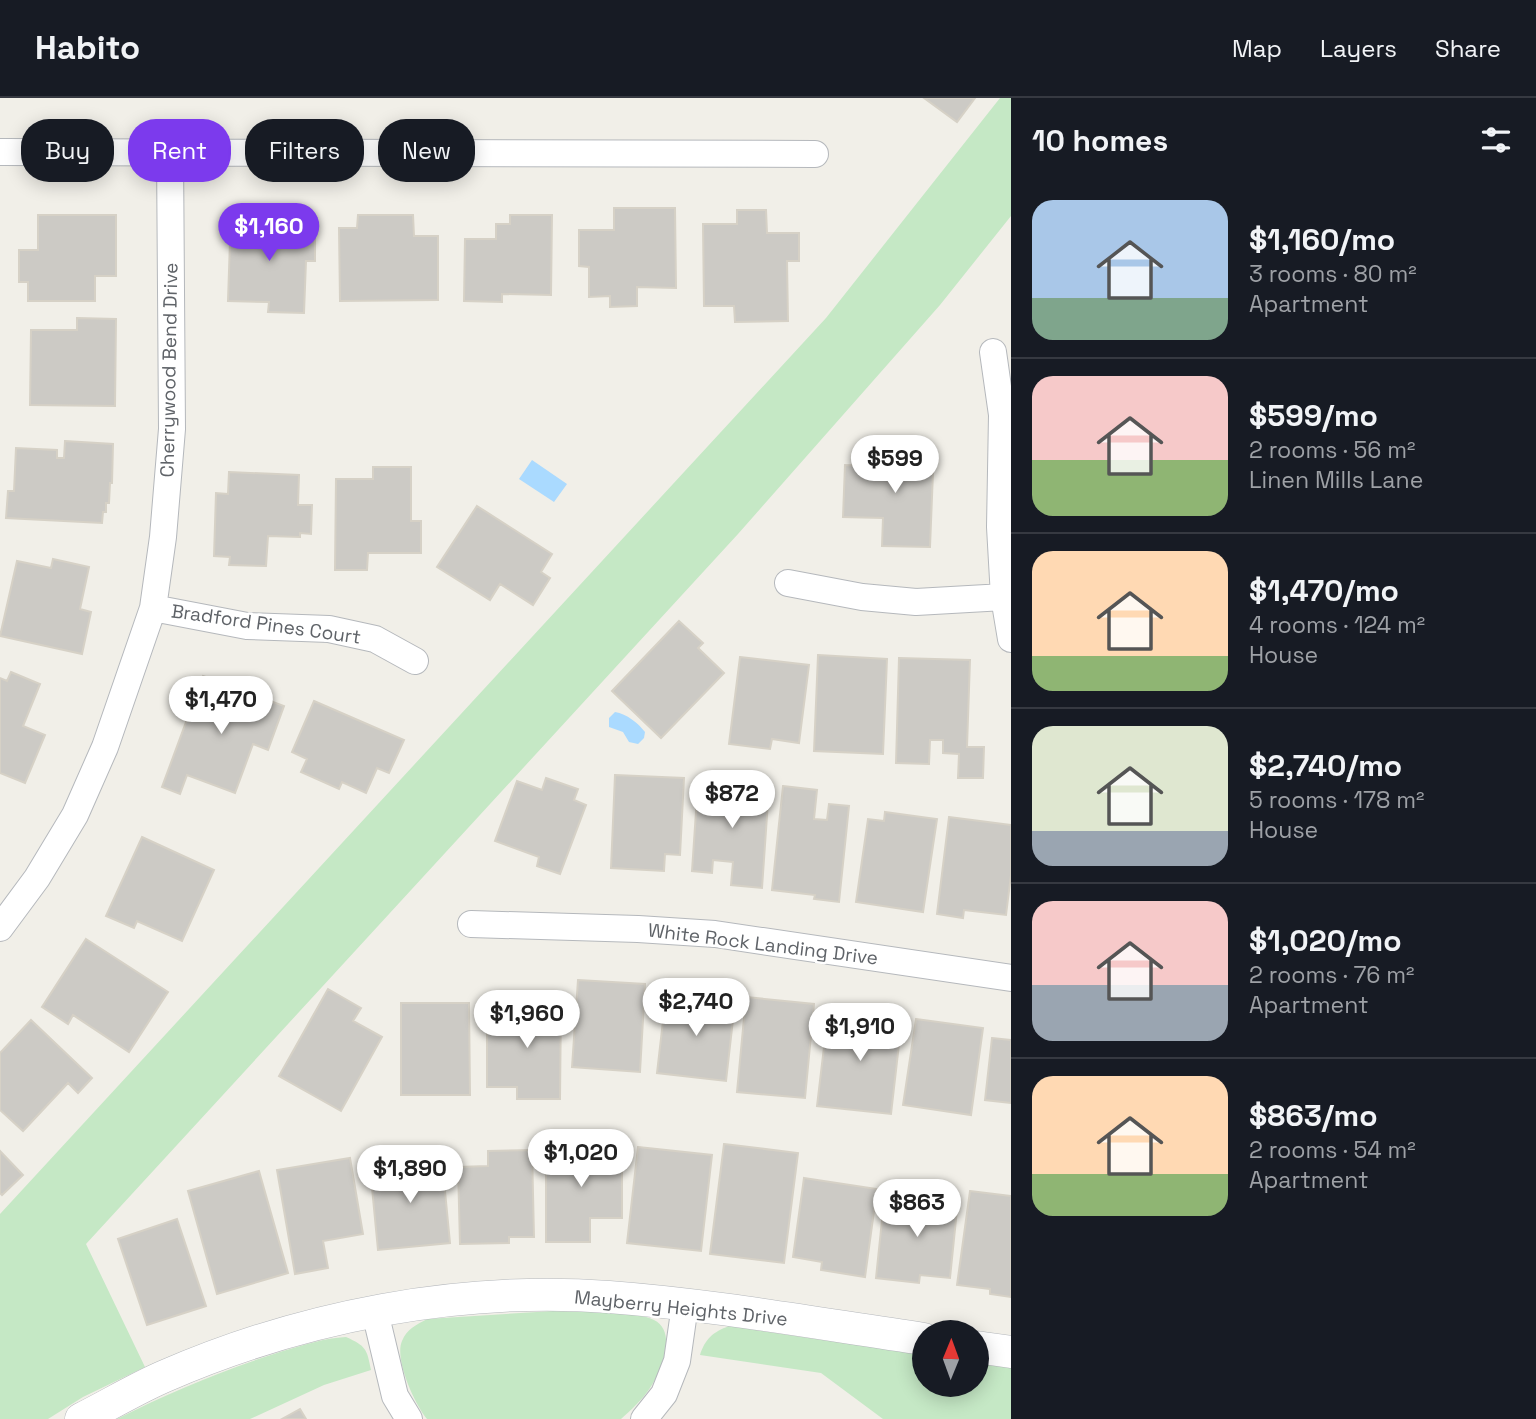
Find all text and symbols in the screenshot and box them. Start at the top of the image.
text: Habito [35,27,140,69]
text: Map [1232,33,1282,64]
text: Layers [1320,33,1397,64]
text: Share [1435,33,1501,64]
chip: Buy [21,119,114,182]
chip: Rent [128,119,231,182]
chip: Filters [245,119,364,182]
chip: New [378,119,475,182]
text: 10 homes [1032,121,1168,160]
icon: filters [1477,121,1515,159]
pin: $1,160 [212,204,326,263]
text: $1,160 [234,211,304,241]
text: $1,160/mo [1249,220,1395,259]
icon: home [1088,228,1172,312]
text: 3 rooms · 80 m² [1249,259,1417,289]
street label: Cherrywood Bend Drive [155,262,183,478]
text: Apartment [1249,289,1369,319]
text: $599/mo [1249,396,1378,435]
icon: home [1088,404,1172,488]
text: 2 rooms · 56 m² [1249,435,1415,465]
pin: $599 [854,436,936,495]
text: $599 [867,443,923,473]
text: Linen Mills Lane [1249,465,1423,495]
text: $1,470/mo [1249,571,1399,610]
icon: home [1088,579,1172,663]
street label: Bradford Pines Court [170,598,362,650]
text: 4 rooms · 124 m² [1249,610,1425,640]
text: House [1249,640,1318,670]
pin: $1,470 [164,676,278,736]
text: $1,470 [185,684,257,714]
text: $2,740/mo [1249,746,1402,785]
icon: home [1088,754,1172,838]
pin: $872 [691,770,773,830]
text: $872 [705,778,759,808]
text: 5 rooms · 178 m² [1249,785,1424,815]
text: House [1249,815,1318,845]
street label: White Rock Landing Drive [646,917,880,971]
text: $1,020/mo [1249,921,1402,960]
icon: home [1088,929,1172,1013]
text: 2 rooms · 76 m² [1249,960,1414,990]
pin: $2,740 [639,978,753,1038]
text: $2,740 [659,986,733,1016]
pin: $1,960 [470,990,584,1050]
text: Apartment [1249,990,1369,1020]
text: $1,960 [490,998,564,1028]
pin: $1,910 [803,1004,917,1063]
text: $1,910 [825,1011,895,1041]
text: $863/mo [1249,1096,1378,1135]
icon: home [1088,1104,1172,1188]
pin: $1,020 [524,1130,638,1189]
text: 2 rooms · 54 m² [1249,1135,1416,1165]
text: $1,020 [544,1137,618,1167]
pin: $1,890 [353,1146,467,1205]
text: $1,890 [373,1153,447,1183]
text: Apartment [1249,1165,1369,1195]
pin: $863 [876,1180,958,1239]
text: $863 [889,1187,945,1217]
street label: Mayberry Heights Drive [573,1284,789,1332]
north arrow [912,1320,989,1396]
map controls [912,1320,989,1397]

